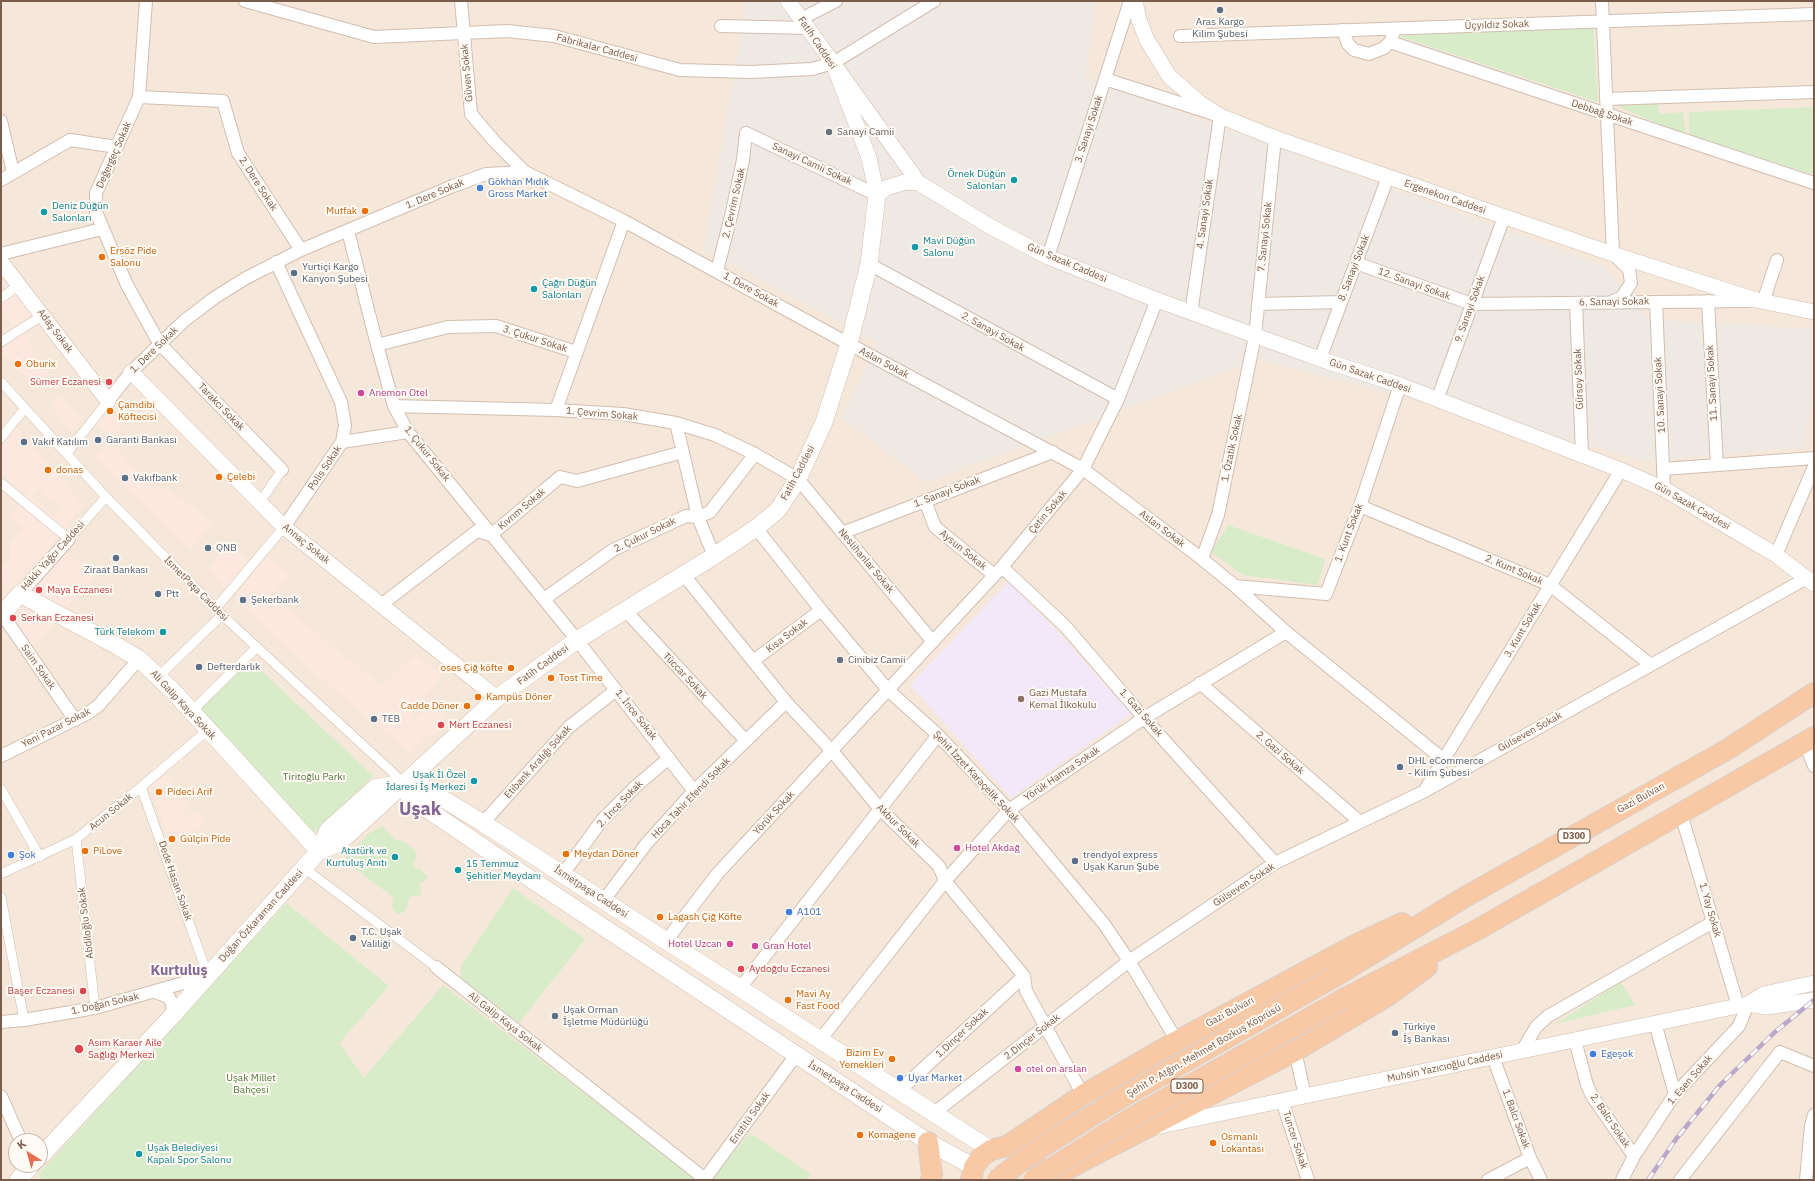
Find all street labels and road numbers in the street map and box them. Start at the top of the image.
street label: Fatih Caddesi [795,15,839,71]
street label: Üçyıldız Sokak [1465,18,1529,32]
street label: Fabrikalar Caddesi [555,31,639,65]
street label: Güven Sokak [458,43,476,103]
street label: 3. Sanayi Sokak [1072,94,1106,164]
street label: Debbağ Sokak [1570,97,1634,129]
street label: Değergeç Sokak [94,120,134,190]
street label: Sanayi Camii Sokak [770,140,854,188]
street label: 2. Dere Sokak [236,155,280,213]
street label: 2. Çevrim Sokak [720,167,748,239]
street label: 1. Dere Sokak [404,176,466,212]
street label: Ergenekon Caddesi [1402,177,1488,217]
street label: 4. Sanayi Sokak [1194,178,1216,250]
street label: 7. Sanayi Sokak [1255,201,1275,273]
street label: 8. Sanayi Sokak [1336,233,1372,303]
street label: Gün Sazak Caddesi [1025,241,1109,285]
street label: 12. Sanayi Sokak [1376,265,1452,303]
street label: 1. Dere Sokak [721,270,781,310]
street label: 9. Sanayi Sokak [1452,274,1488,344]
street label: 6. Sanayi Sokak [1579,295,1649,309]
street label: Adaş Sokak [35,307,75,355]
street label: 2. Sanayi Sokak [959,310,1027,354]
street label: 3. Çukur Sokak [501,323,569,355]
street label: 1. Dere Sokak [128,324,180,376]
street label: Aslan Sokak [857,345,911,381]
street label: 11. Sanayi Sokak [1704,345,1720,421]
street label: Gürsoy Sokak [1572,348,1586,410]
street label: Gün Sazak Caddesi [1328,356,1412,396]
street label: 10. Sanayi Sokak [1652,357,1668,433]
street label: Tarakcı Sokak [195,381,247,433]
street label: 1. Çevrim Sokak [566,405,638,423]
street label: 1. Özatik Sokak [1219,413,1245,483]
street label: 1. Çukur Sokak [402,424,452,484]
street label: Polis Sokak [306,443,344,493]
street label: Fatih Caddesi [778,443,818,503]
street label: 1. Sanayi Sokak [912,474,982,510]
street label: Gün Sazak Caddesi [1652,479,1732,533]
street label: Kıvrım Sokak [496,486,548,532]
street label: Çetin Sokak [1026,488,1070,536]
street label: 1. Kunt Sokak [1332,502,1366,564]
street label: Aslan Sokak [1137,508,1187,550]
street label: 2. Çukur Sokak [612,515,678,555]
street label: Hakkı Yağcı Caddesi [19,519,87,593]
street label: Annaç Sokak [280,521,332,567]
street label: Neslihanlar Sokak [835,526,897,596]
street label: Aysun Sokak [937,527,989,573]
street label: 2. Kunt Sokak [1483,552,1545,588]
street label: İsmetPaşa Caddesi [161,554,231,624]
street label: 3. Kunt Sokak [1502,600,1544,660]
street label: Kısa Sokak [764,617,810,655]
street label: Saim Sokak [18,642,58,692]
street label: Fatih Caddesi [515,642,571,688]
street label: Tüccar Sokak [660,650,710,702]
street label: Ali Galip Kaya Sokak [148,668,218,742]
street label: 1. Gazi Sokak [1117,686,1165,740]
street label: 1. İnce Sokak [613,687,659,743]
street label: Yeni Pazar Sokak [19,705,93,751]
street label: Gülseven Sokak [1496,709,1564,755]
street label: Etibank Aralığı Sokak [502,723,574,801]
street label: Şehit İzzet Karaçelik Sokak [930,729,1022,825]
street label: 2. Gazi Sokak [1253,729,1307,777]
street label: Yörük Hamza Sokak [1022,744,1102,804]
street label: Hoca Tahir Efendi Sokak [649,755,733,841]
street label: 2. İnce Sokak [595,778,645,830]
street label: Gazi Bulvarı [1615,780,1667,816]
street label: Yörük Sokak [751,789,797,837]
street label: Acun Sokak [87,791,135,833]
street label: Akbur Sokak [874,802,922,850]
road number: D300 [1558,829,1590,843]
street label: Dede Hasan Sokak [156,839,194,923]
street label: Gülseven Sokak [1211,861,1277,909]
street label: İsmetpaşa Caddesi [552,863,630,921]
street label: Doğan Özkaraman Caddesi [216,867,306,965]
street label: 1. Yay Sokak [1696,881,1724,939]
street label: Abdiloğlu Sokak [76,886,96,960]
street label: Ali Galip Kaya Sokak [465,989,545,1055]
street label: 1. Doğan Sokak [70,990,140,1018]
street label: Gazi Bulvarı [1204,994,1256,1030]
street label: Şehit P. Atğm. Mehmet Bozkuş Köprüsü [1125,1002,1283,1100]
street label: 1.Dinçer Sokak [933,1006,991,1060]
street label: 2.Dinçer Sokak [1002,1012,1062,1062]
street label: Muhsin Yazıcıoğlu Caddesi [1386,1049,1504,1085]
street label: 1. Esen Sokak [1665,1052,1715,1108]
street label: İsmetpaşa Caddesi [806,1058,884,1116]
road number: D300 [1171,1079,1203,1093]
street label: 1. Balcı Sokak [1500,1087,1532,1151]
street label: Enstitü Sokak [727,1090,773,1146]
street label: 2. Balcı Sokak [1587,1092,1633,1150]
street label: Tuncer Sokak [1280,1109,1310,1171]

